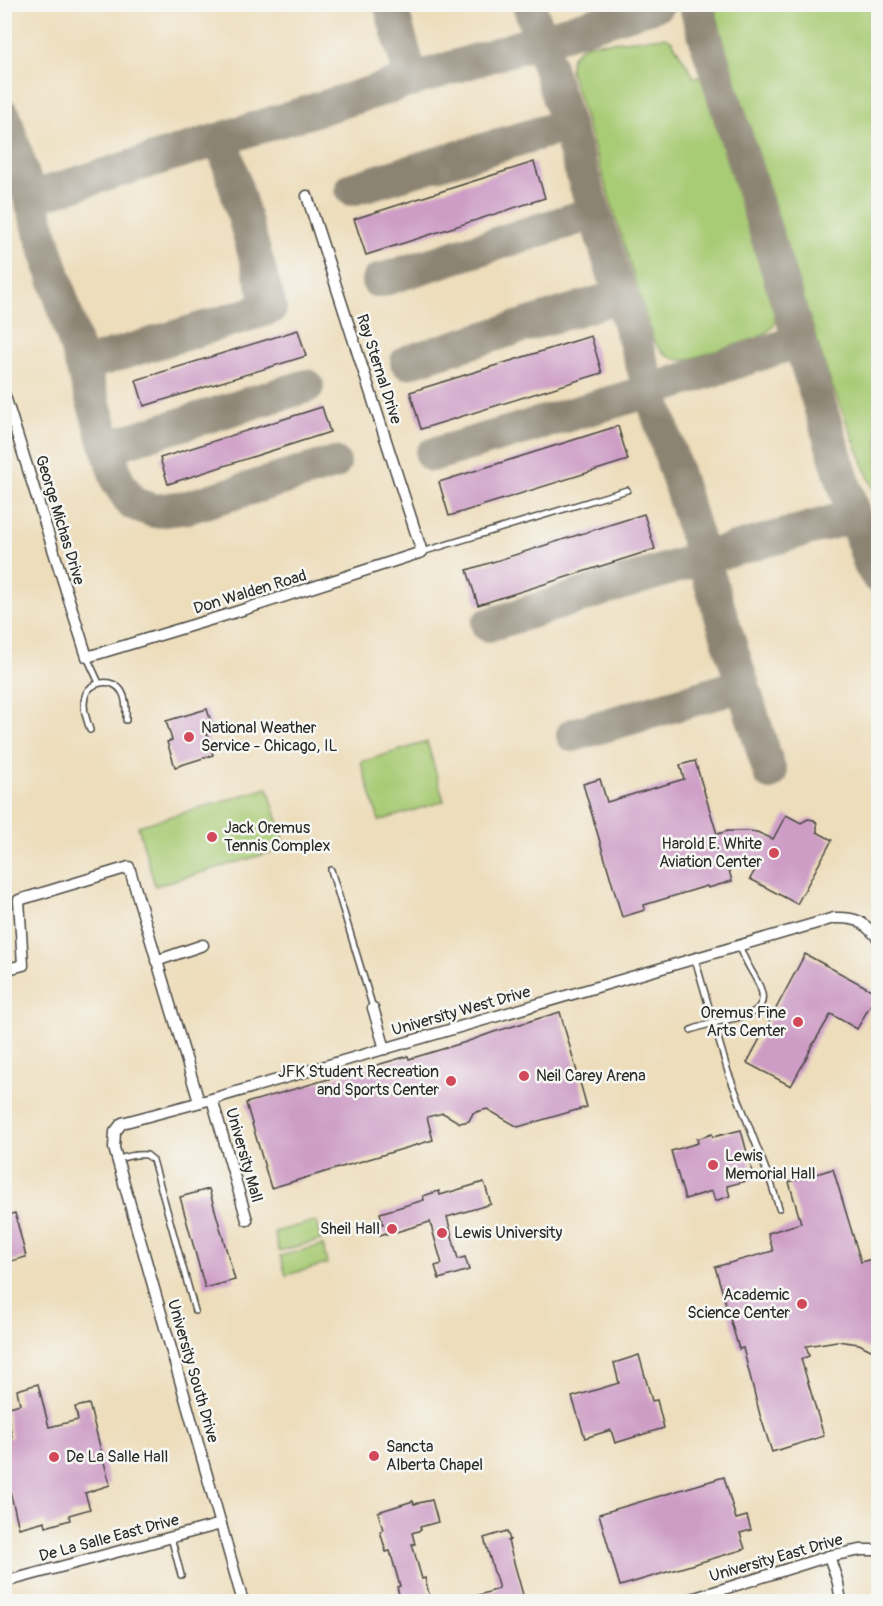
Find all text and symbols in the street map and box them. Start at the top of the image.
street label: Ray Sternal Drive [352,312,406,427]
street label: George Michas Drive [31,453,89,587]
street label: Don Walden Road [191,565,309,619]
place label: National Weather Service - Chicago, IL [201,718,337,756]
marker: National Weather Service - Chicago, IL [182,730,196,744]
place label: Jack Oremus Tennis Complex [224,818,331,856]
marker: Jack Oremus Tennis Complex [205,830,219,844]
place label: Harold E. White Aviation Center [659,834,762,872]
marker: Harold E. White Aviation Center [767,846,781,860]
street label: University West Drive [389,982,533,1040]
place label: Oremus Fine Arts Center [701,1003,786,1041]
marker: Oremus Fine Arts Center [791,1015,805,1029]
place label: JFK Student Recreation and Sports Center [278,1062,439,1100]
place label: Neil Carey Arena [536,1066,646,1086]
marker: Neil Carey Arena [517,1069,531,1083]
marker: JFK Student Recreation and Sports Center [444,1074,458,1088]
street label: University Mall [221,1106,267,1204]
place label: Lewis Memorial Hall [725,1146,816,1184]
marker: Lewis Memorial Hall [706,1158,720,1172]
place label: Sheil Hall [320,1219,380,1239]
marker: Sheil Hall [385,1222,399,1236]
place label: Lewis University [454,1223,562,1243]
marker: Lewis University [435,1226,449,1240]
place label: Academic Science Center [687,1285,790,1323]
street label: University South Drive [163,1297,223,1445]
marker: Academic Science Center [795,1297,809,1311]
place label: Sancta Alberta Chapel [386,1437,483,1475]
place label: De La Salle Hall [66,1447,168,1467]
marker: Sancta Alberta Chapel [367,1449,381,1463]
marker: De La Salle Hall [47,1450,61,1464]
street label: De La Salle East Drive [37,1510,181,1566]
street label: University East Drive [707,1529,845,1587]

